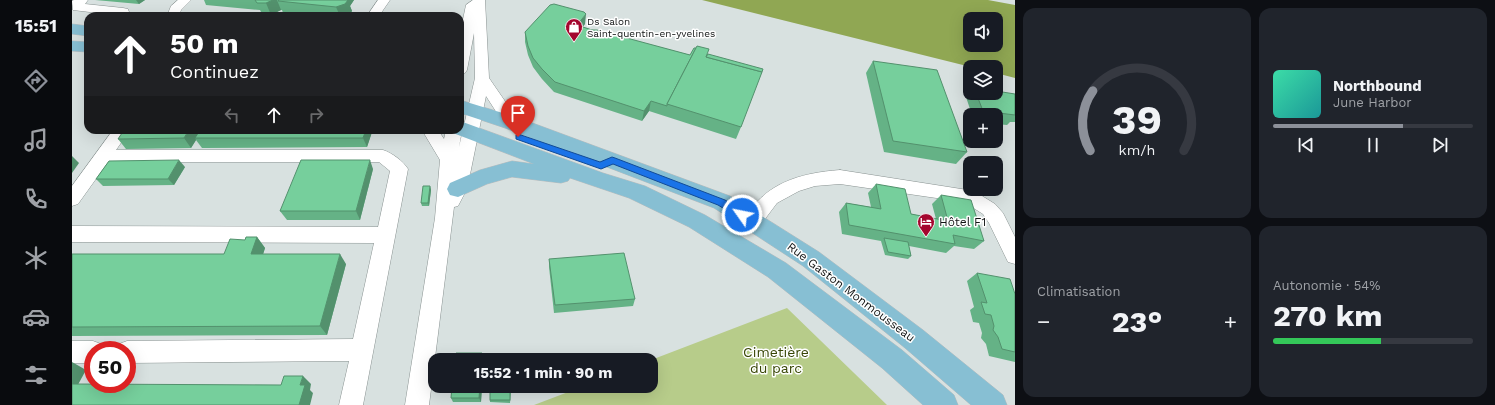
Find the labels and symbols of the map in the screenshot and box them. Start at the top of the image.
place label: Ds Salon Saint-quentin-en-yvelines [587,16,715,39]
shop icon: Ds Salon Saint-quentin-en-yvelines [564,17,584,42]
pin [501,96,535,137]
position arrow [721,194,763,236]
hotel icon: Hôtel F1 [916,212,936,237]
place label: Hôtel F1 [939,215,986,229]
street label: Rue Gaston Monmousseau [784,239,918,345]
speed limit sign: 50 [84,341,136,393]
park label: Cimetière du parc [743,344,809,376]

